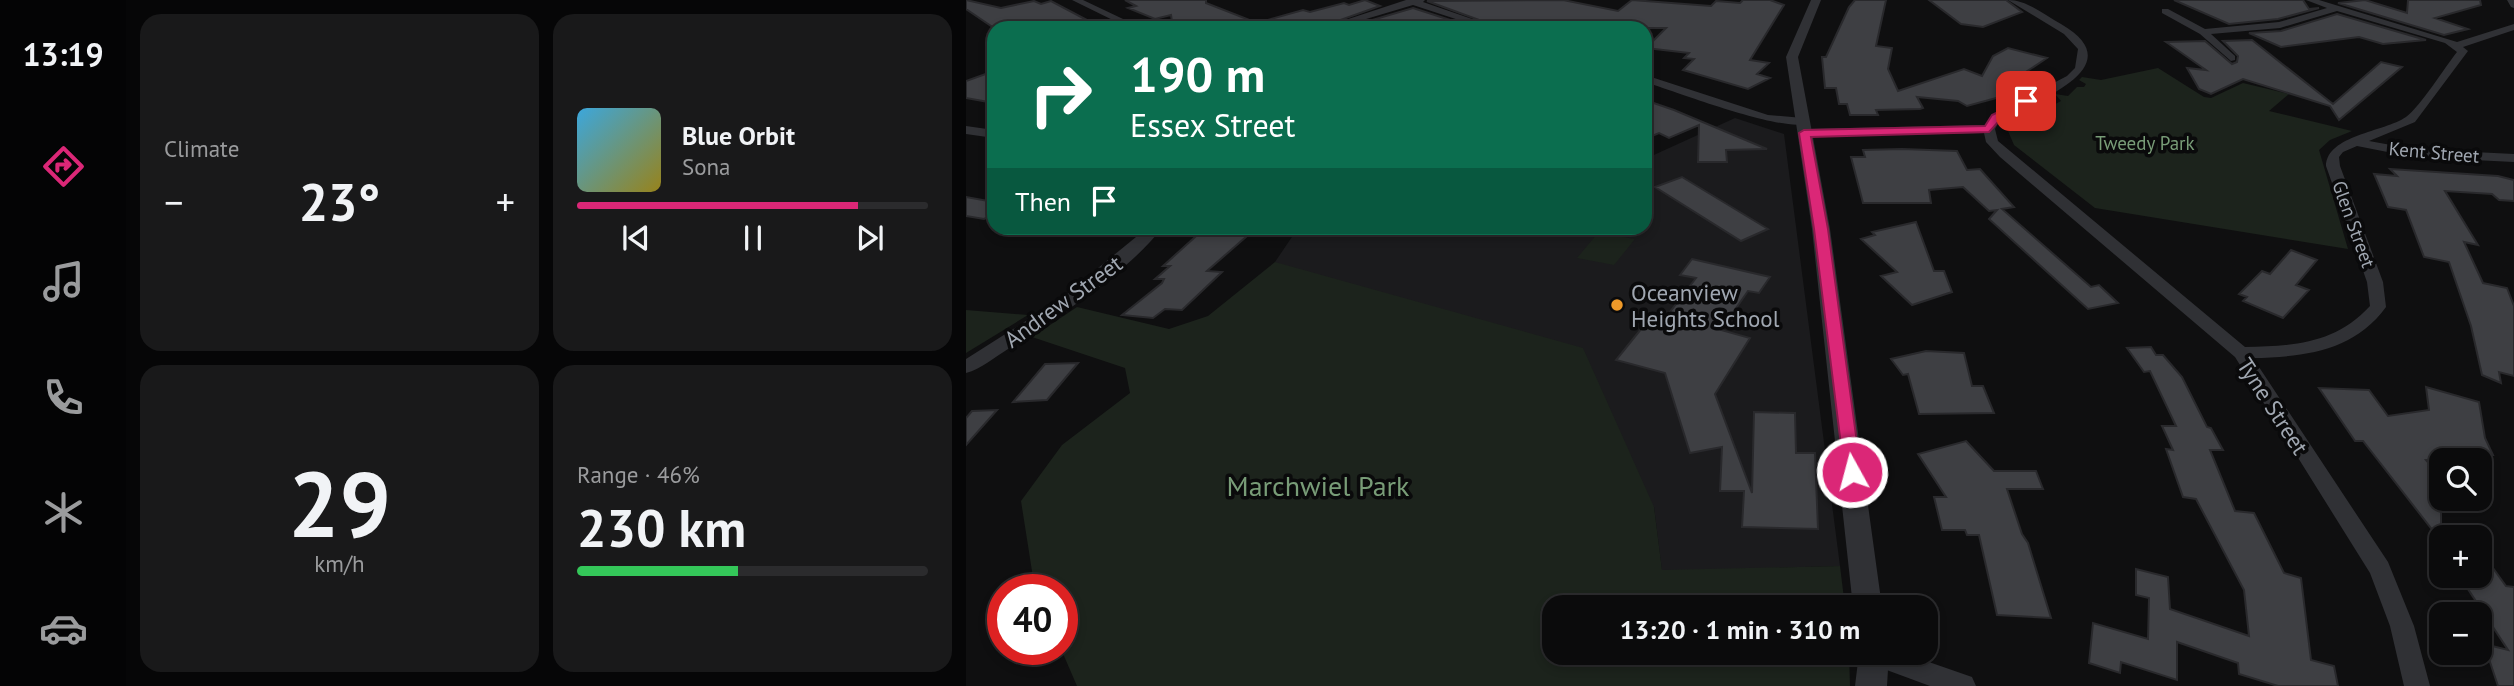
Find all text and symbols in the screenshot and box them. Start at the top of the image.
text: 13:19 [22,33,104,75]
text: 190 m [1130,42,1265,106]
icon: right [1015,49,1106,140]
pin [1996,71,2056,131]
icon: arrive [2007,82,2045,120]
text: Essex Street [1130,104,1295,146]
text: Blue Orbit [682,119,795,152]
park label: Tweedy Park [2095,131,2195,155]
text: Climate [164,134,239,163]
street label: Kent Street [2388,136,2481,168]
icon: directions [39,142,88,191]
text: Sona [682,152,731,181]
text: 23° [299,168,380,235]
text: − [164,177,183,226]
text: + [496,177,515,226]
street label: Glen Street [2327,177,2381,271]
icon: arrive [1085,182,1123,220]
text: Then [1015,185,1071,218]
icon: previous [617,219,655,257]
icon: pause [734,219,772,257]
icon: next [851,219,889,257]
street label: Andrew Street [998,248,1128,354]
icon: music [39,257,88,306]
place label: Oceanview Heights School [1631,278,1780,333]
marker: Oceanview Heights School [1609,297,1625,313]
street label: Tyne Street [2231,352,2315,460]
icon: phone [39,373,88,422]
position arrow [1815,435,1889,509]
text: 29 [288,444,391,562]
map controls [2429,448,2492,665]
button: search [2429,448,2492,511]
text: Range · 46% [577,460,700,489]
park label: Marchwiel Park [1227,467,1410,504]
icon: climate [39,488,88,537]
text: 230 km [577,494,746,561]
button: + [2429,525,2492,588]
text: km/h [314,549,365,578]
speed limit sign: 40 [987,574,1078,665]
button: − [2429,602,2492,665]
icon: car [39,604,88,653]
text: 13:20 · 1 min · 310 m [1620,613,1860,646]

